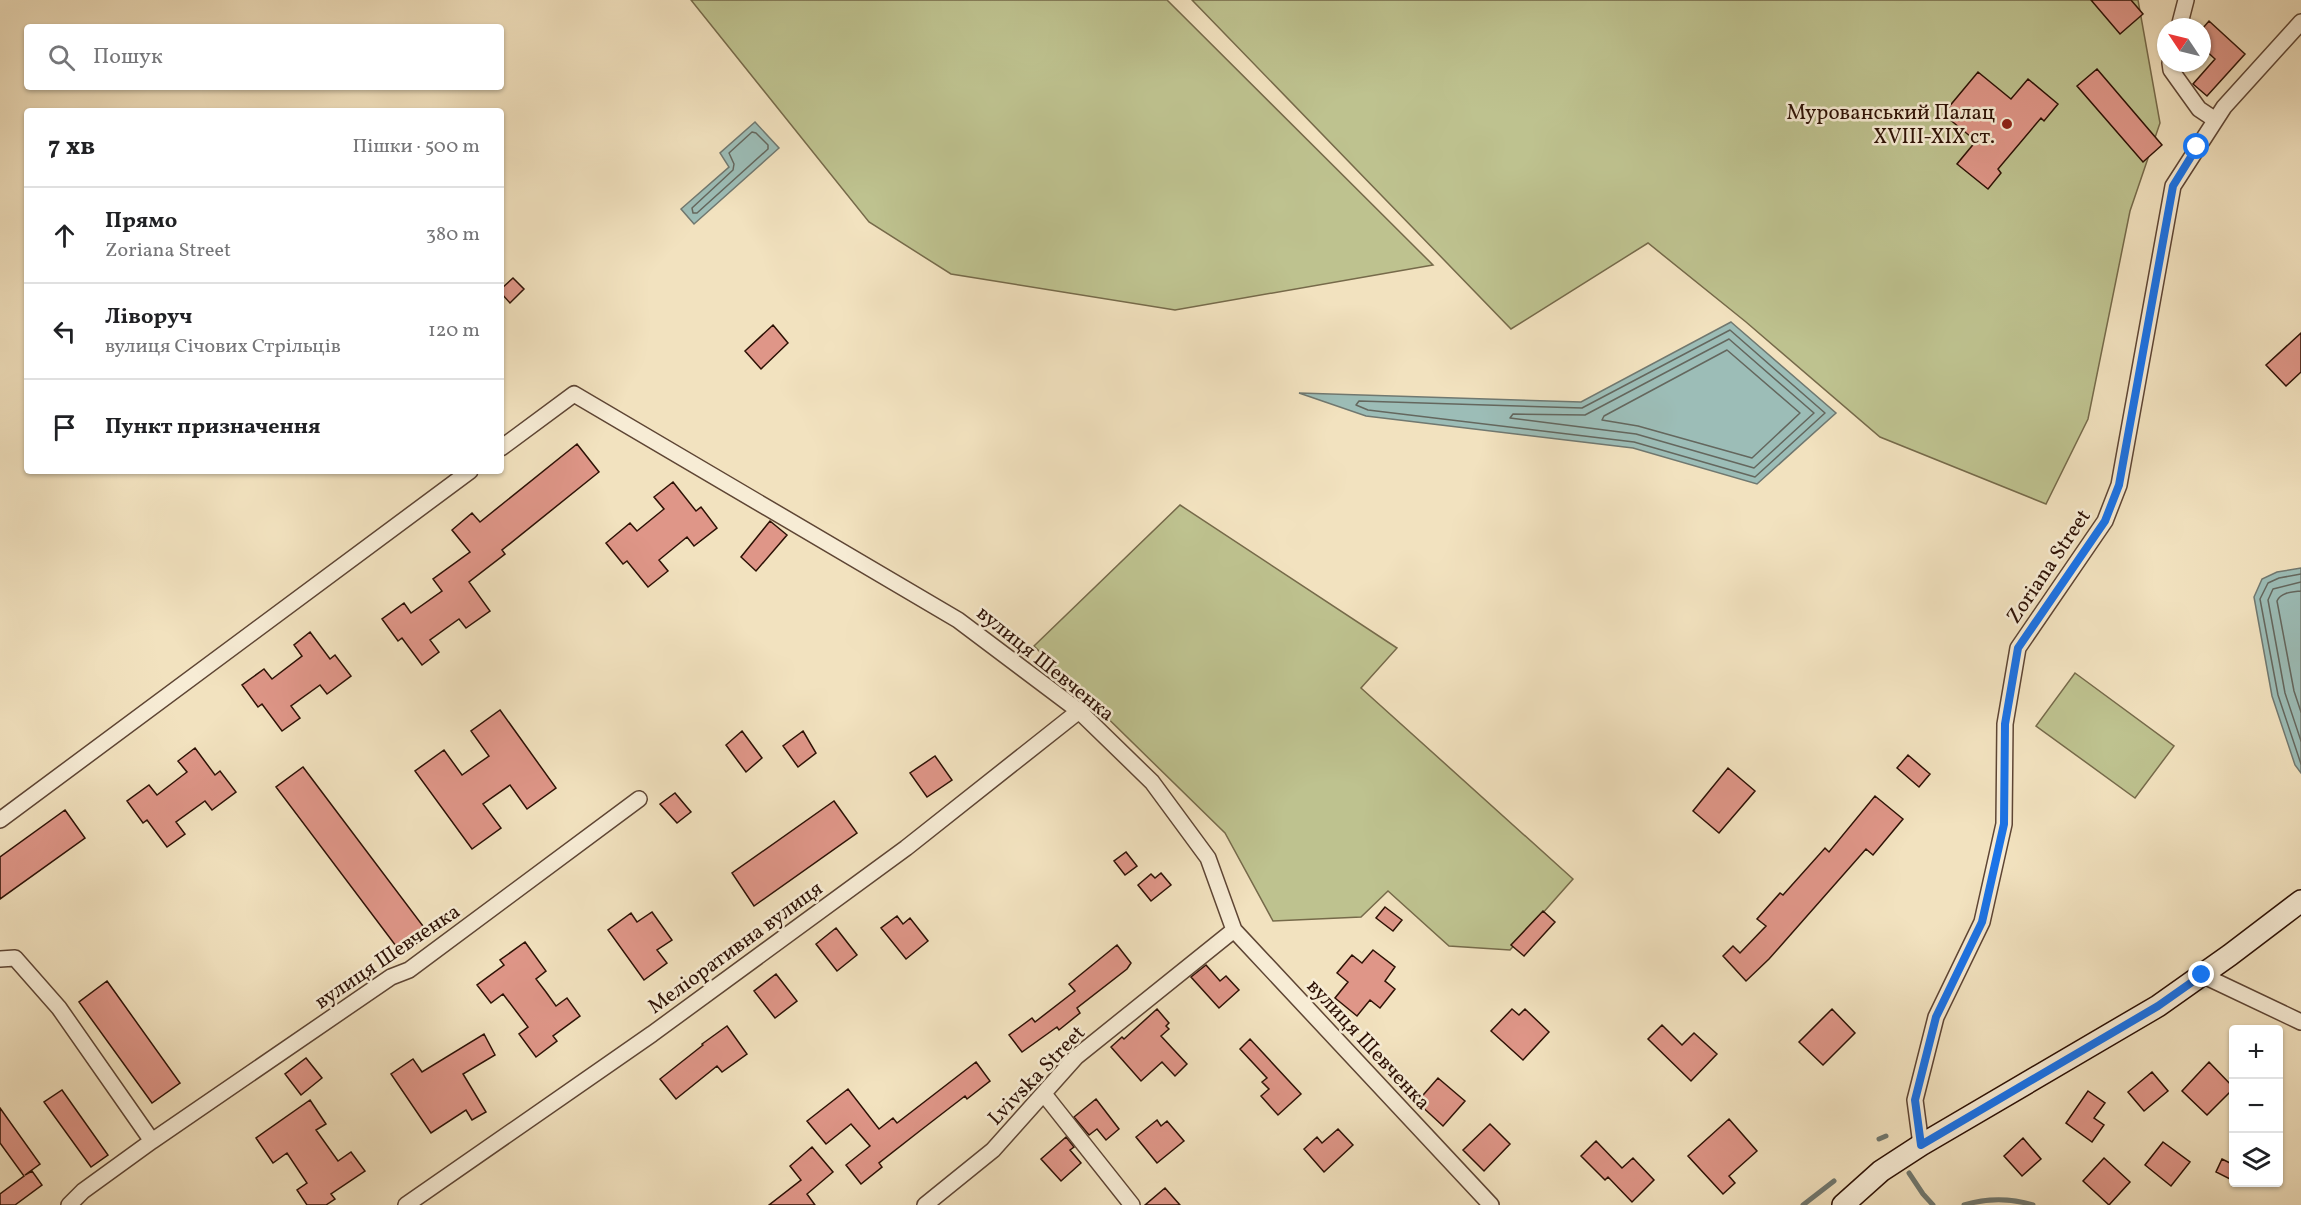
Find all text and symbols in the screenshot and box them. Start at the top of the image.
north arrow [2157,18,2211,72]
search box [24,24,504,90]
icon: search [45,41,78,74]
text: Пошук [93,42,163,73]
place label: Мурованський Палац XVIII-XIX ст. [1787,99,1995,152]
marker: Мурованський Палац XVIII-XIX ст. [2000,117,2014,131]
text: 7 хв [48,129,95,165]
text: Пішки · 500 m [352,133,480,161]
route start [2183,133,2209,159]
text: Прямо [105,206,177,237]
icon: ahead [48,219,81,252]
text: 380 m [426,221,480,249]
text: Zoriana Street [105,237,231,265]
text: Ліворуч [105,302,192,333]
icon: left [48,315,81,348]
text: 120 m [428,317,480,345]
text: вулиця Січових Стрільців [105,333,341,361]
icon: arrive [48,411,81,444]
text: Пункт призначення [105,412,321,443]
street label: Zoriana Street [2000,504,2098,630]
street label: вулиця Шевченка [970,599,1120,729]
street label: Меліоративна вулиця [643,875,829,1022]
street label: вулиця Шевченка [309,898,466,1017]
route end [2188,961,2214,987]
street label: вулиця Шевченка [1299,973,1436,1117]
street label: Lvivska Street [982,1020,1092,1132]
map controls [2229,1025,2283,1187]
button: + [2229,1025,2283,1079]
button: − [2229,1079,2283,1133]
button: layers [2229,1133,2283,1187]

